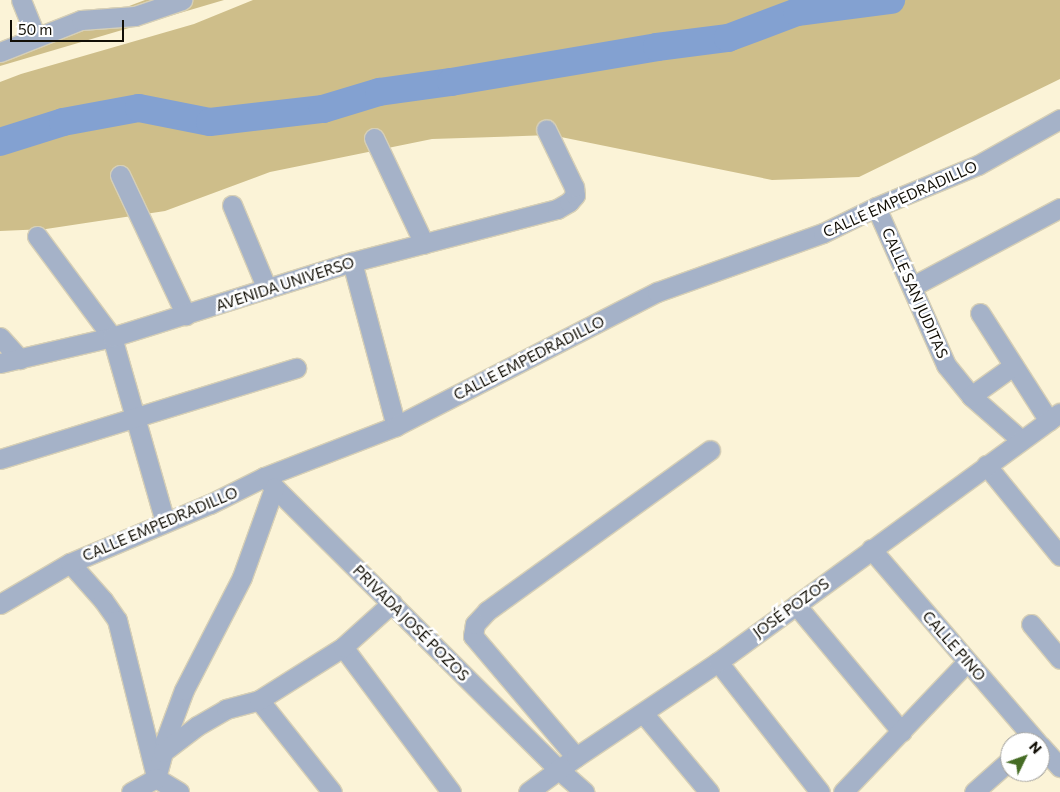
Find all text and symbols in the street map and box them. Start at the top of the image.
scale bar [12,10,126,42]
text: 50 m [18,20,52,38]
street label: CALLE EMPEDRADILLO [820,157,980,241]
street label: CALLE SAN JUDITAS [878,225,952,361]
street label: AVENIDA UNIVERSO [213,253,357,315]
street label: CALLE EMPEDRADILLO [451,312,607,404]
street label: CALLE EMPEDRADILLO [80,483,240,565]
street label: PRIVADA JOSÉ POZOS [349,561,473,685]
street label: JOSÉ POZOS [750,574,832,642]
street label: CALLE PINO [919,607,989,685]
north arrow [1000,732,1050,782]
text: N [1026,738,1046,757]

